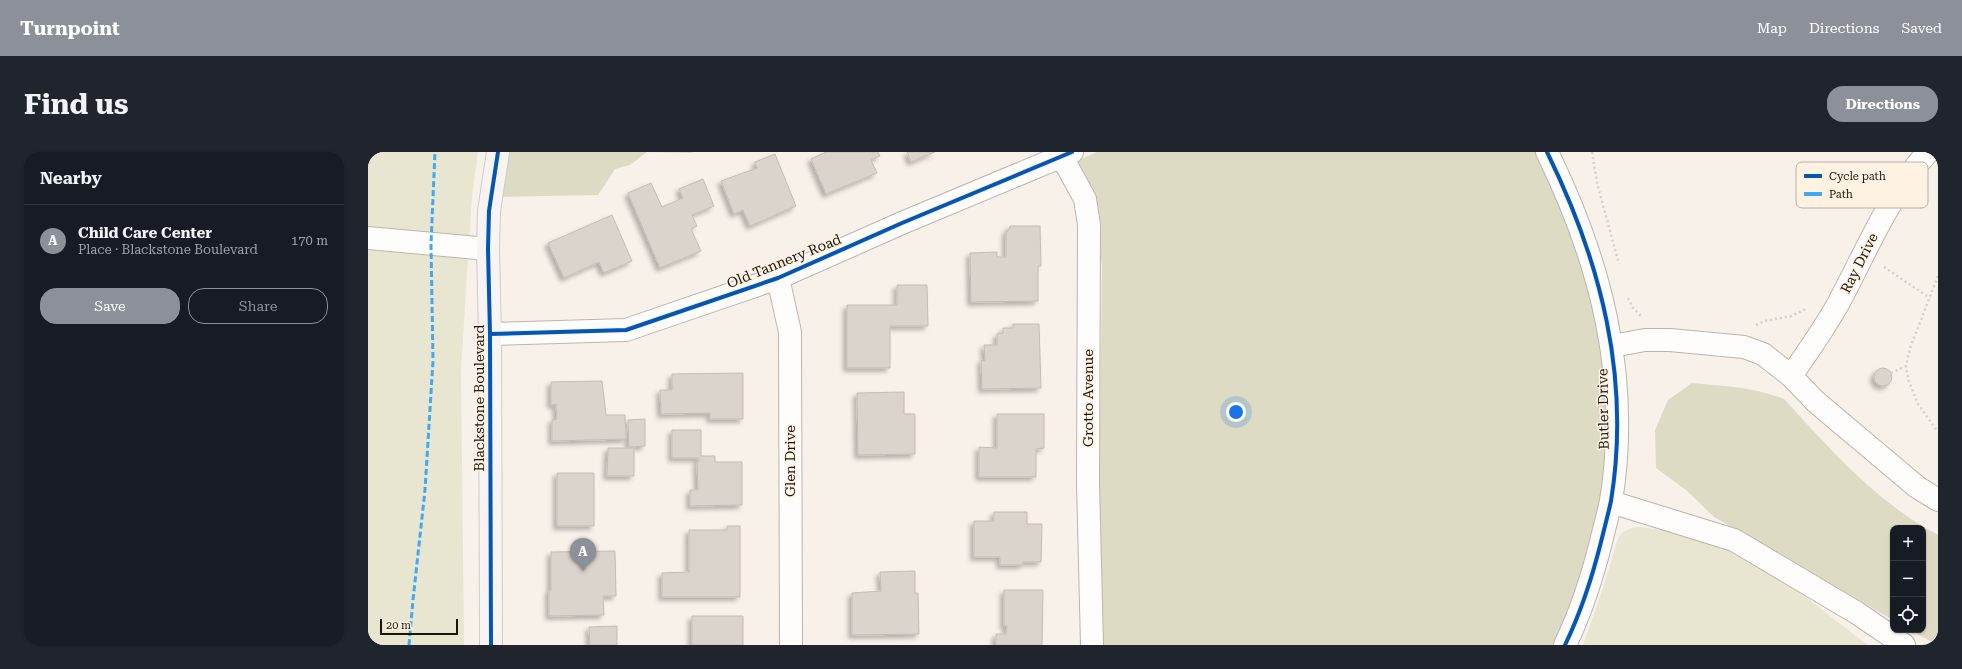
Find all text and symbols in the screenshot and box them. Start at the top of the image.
text: Turnpoint [20,17,120,40]
text: Map [1757,20,1787,36]
text: Directions [1809,20,1879,36]
text: Saved [1901,20,1942,36]
button: Directions [1827,86,1938,122]
text: Find us [24,88,128,121]
legend [1796,162,1928,208]
text: Nearby [40,168,102,188]
text: Cycle path [1829,170,1886,183]
text: Path [1829,188,1853,201]
text: Child Care Center [78,224,212,242]
street label: Ray Drive [1837,230,1881,296]
street label: Old Tannery Road [724,231,844,291]
text: A [48,233,58,248]
text: 170 m [291,233,328,248]
text: Place · Blackstone Boulevard [78,242,258,257]
button: Save [40,288,180,324]
button: Share [188,288,328,324]
street label: Blackstone Boulevard [471,325,487,471]
street label: Grotto Avenue [1080,349,1096,447]
street label: Butler Drive [1594,368,1612,450]
your location [1226,402,1246,422]
street label: Glen Drive [782,425,798,497]
map controls [1890,525,1926,633]
button: + [1890,525,1926,561]
pin: A [570,538,596,571]
button: − [1890,561,1926,597]
button: locate [1890,597,1926,633]
scale bar [380,617,458,636]
text: 20 m [386,619,411,632]

